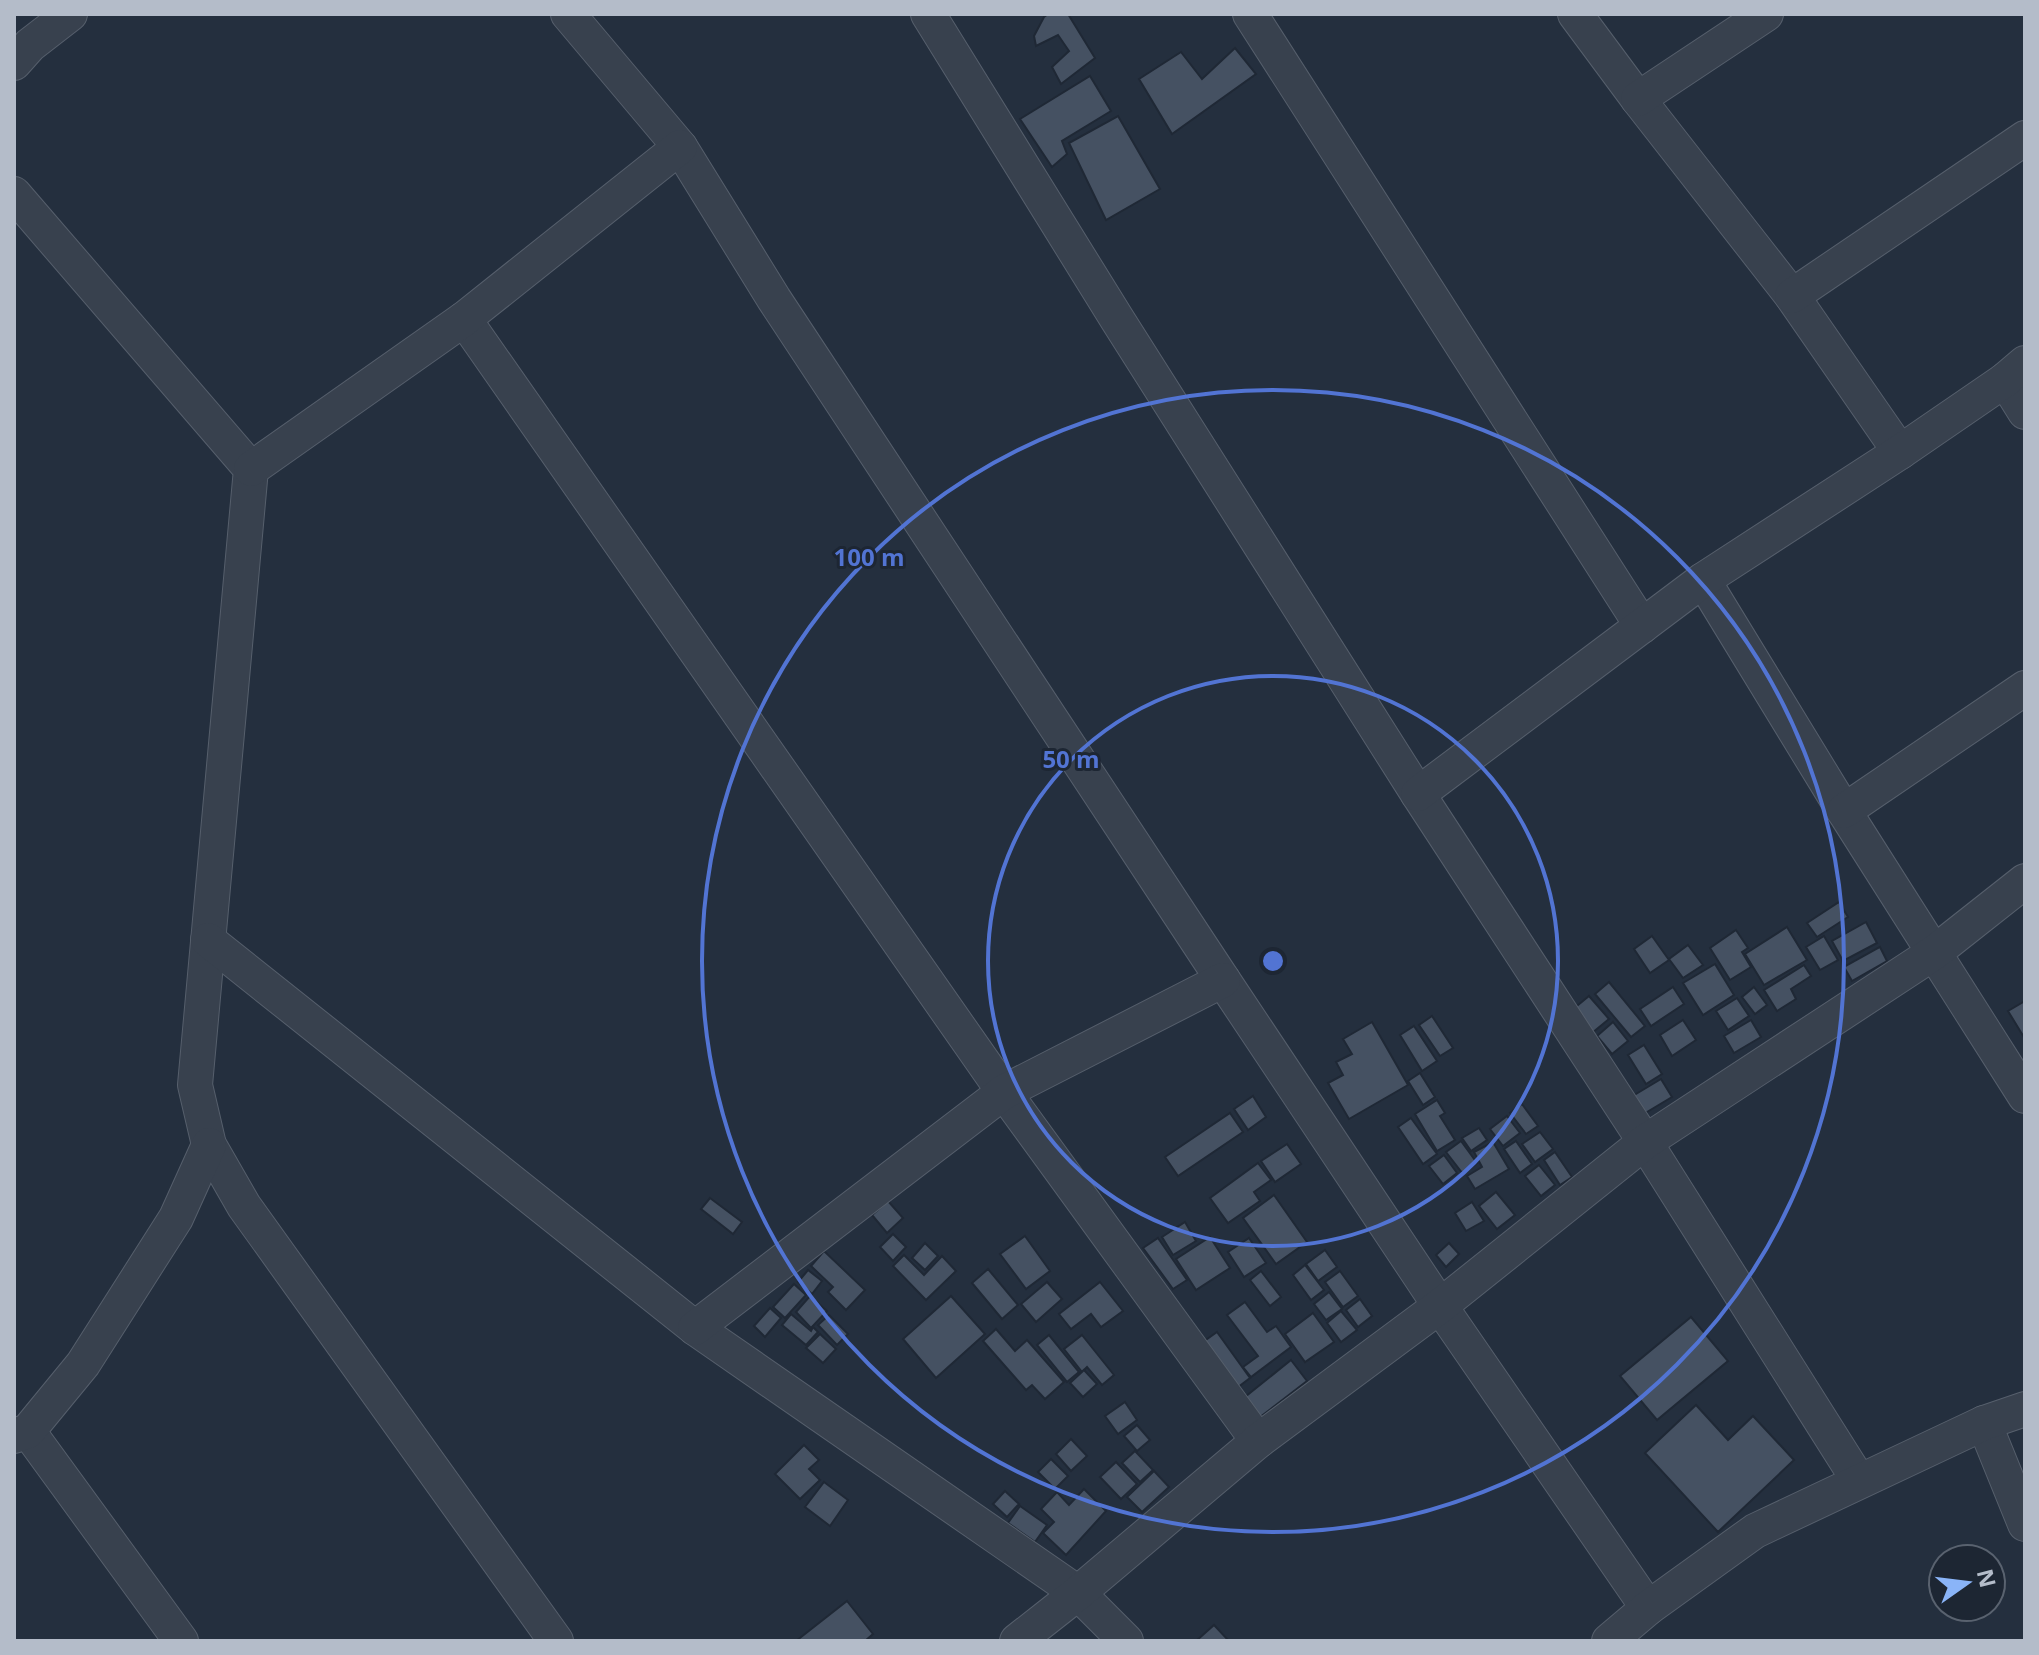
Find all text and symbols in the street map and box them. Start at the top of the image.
text: 100 m [834,540,904,573]
text: 50 m [1042,742,1100,775]
centre of rings [1259,947,1287,975]
north arrow [1927,1543,2007,1623]
text: N [1971,1566,2004,1590]

